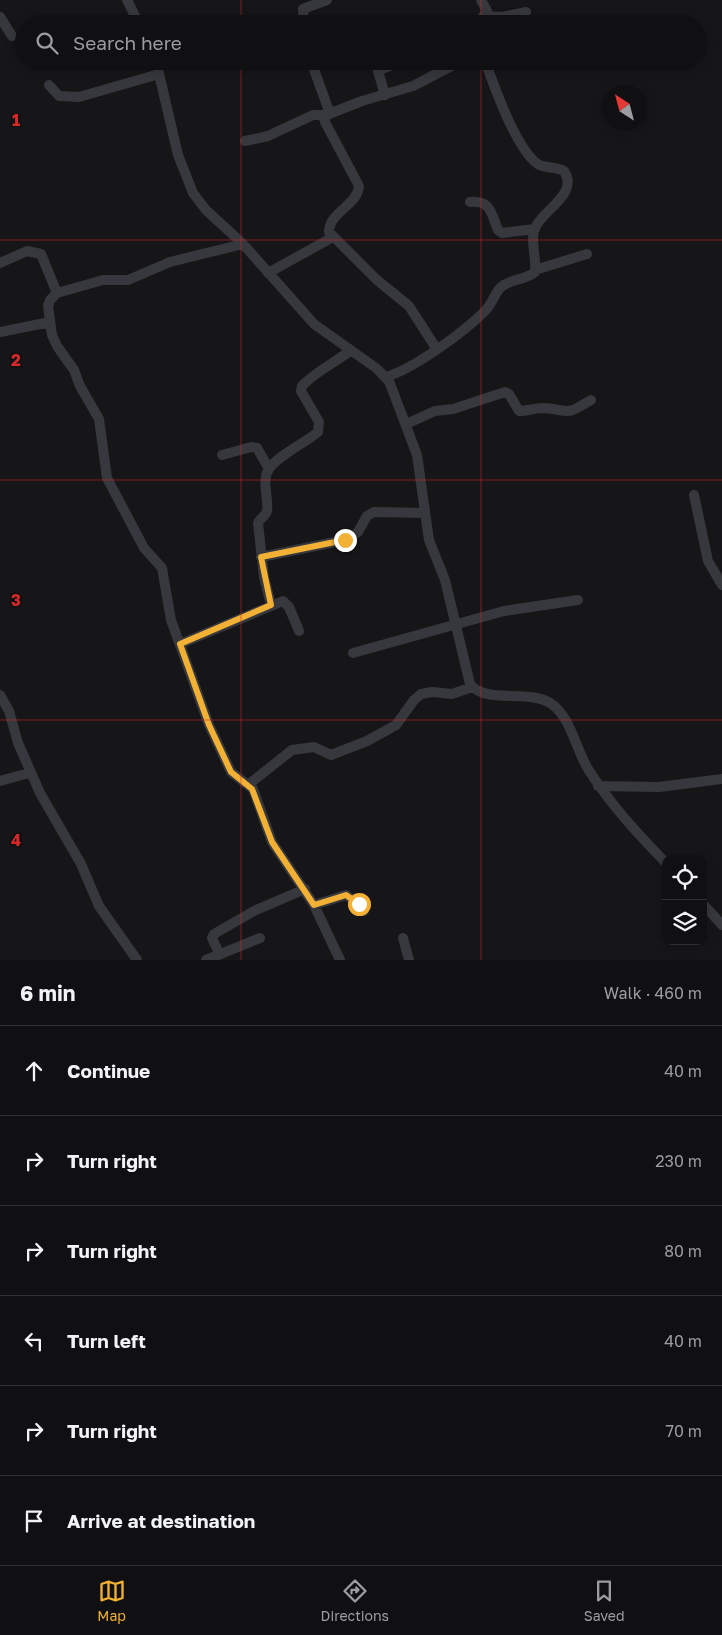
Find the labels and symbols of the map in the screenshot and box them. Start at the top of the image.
north arrow [602,85,647,130]
text: 1 [12,110,20,130]
text: 2 [11,350,21,370]
route end [334,529,357,552]
text: 3 [11,590,21,610]
text: 4 [11,830,21,850]
route start [348,893,371,916]

